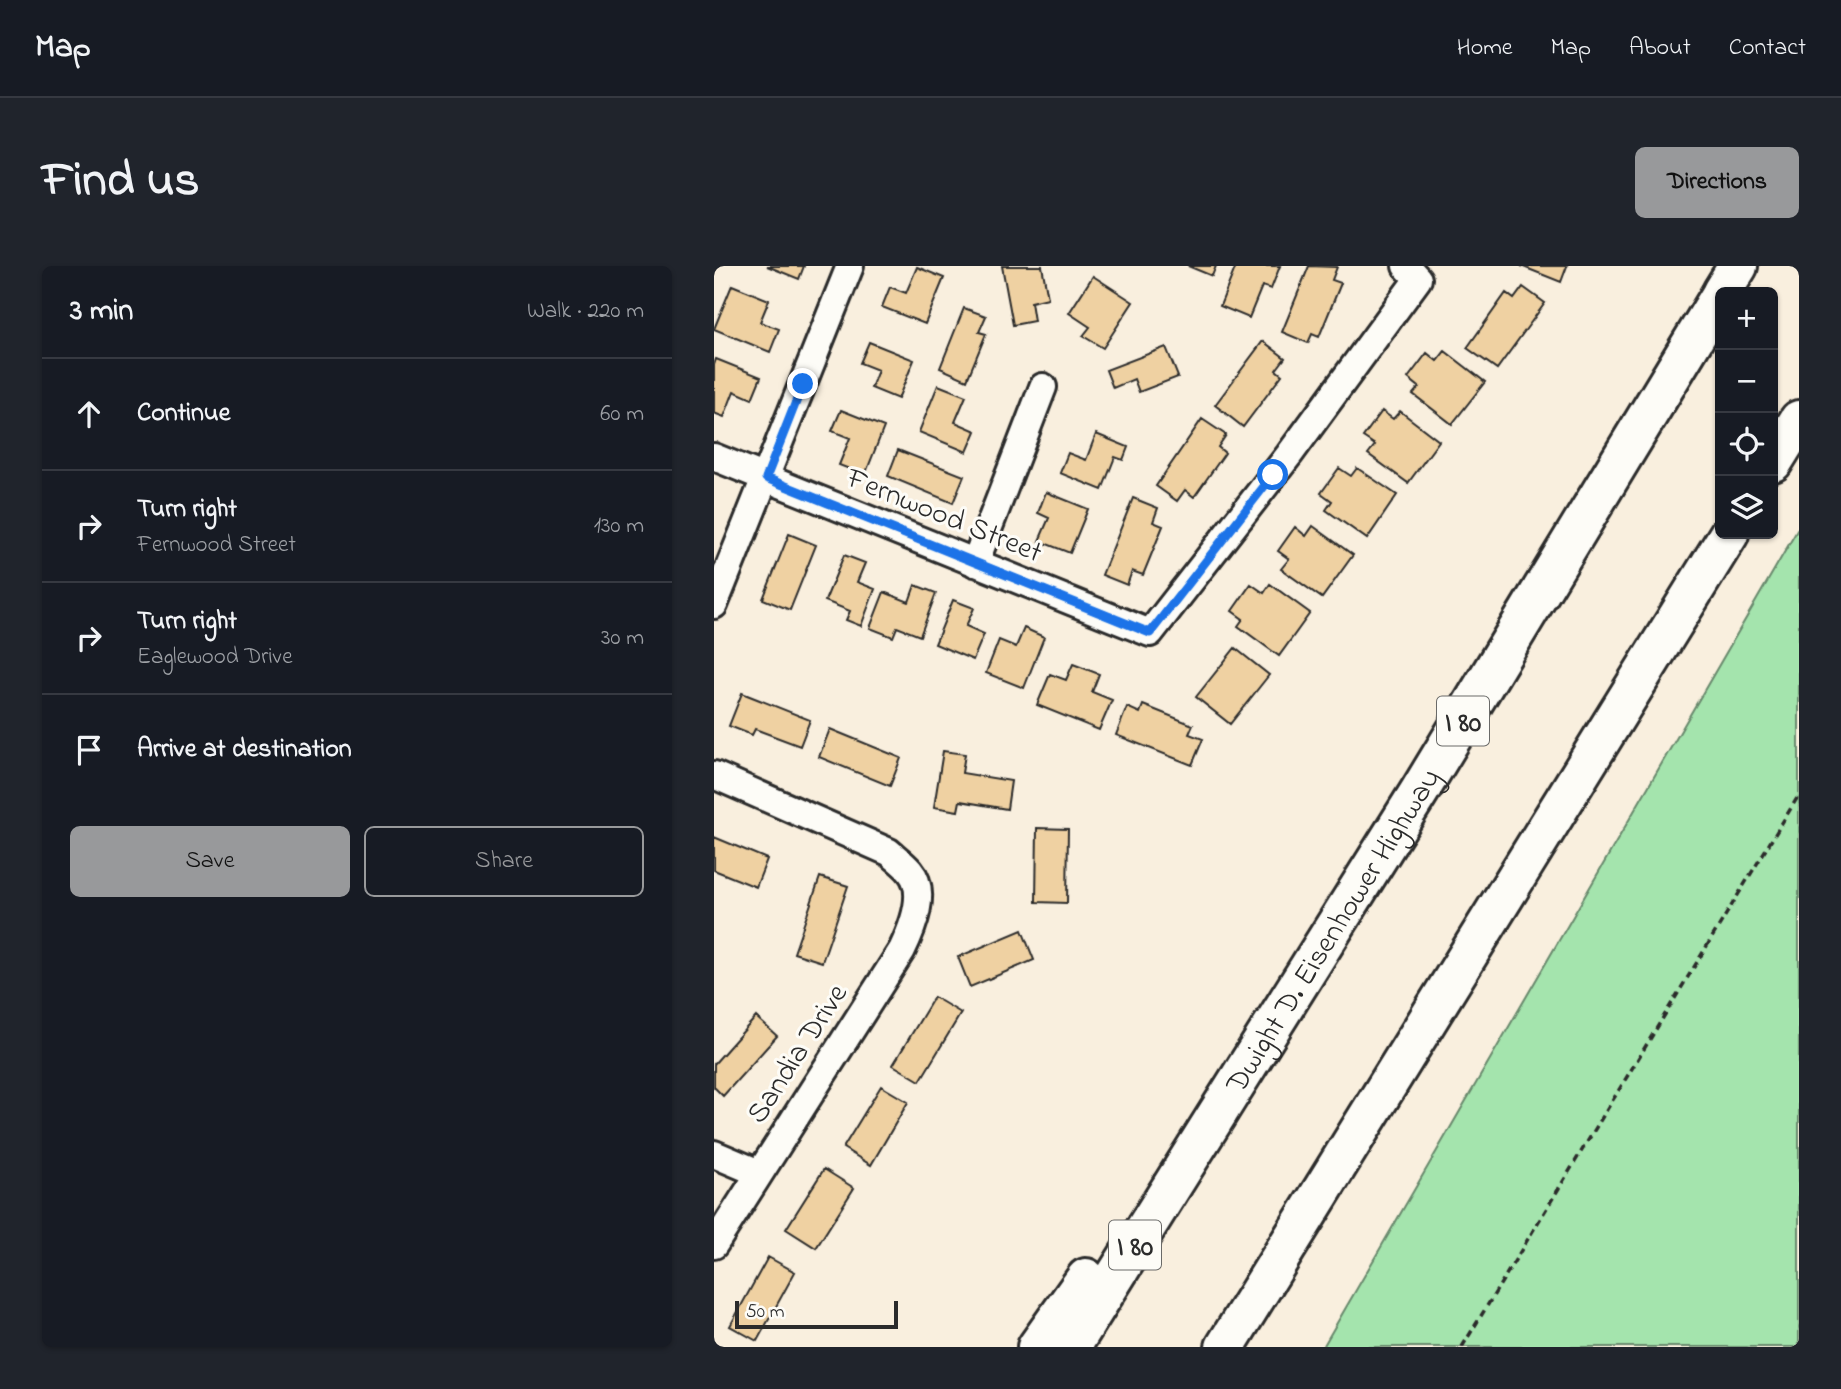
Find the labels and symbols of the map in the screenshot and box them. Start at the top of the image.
route end [787,368,818,399]
street label: Fernwood Street [839,457,1048,576]
route start [1257,459,1288,490]
road number: I 80 [1437,696,1489,746]
street label: Dwight D. Eisenhower Highway [1216,761,1453,1104]
street label: Sandia Drive [737,976,861,1133]
road number: I 80 [1109,1220,1161,1270]
scale bar [735,1298,898,1330]

